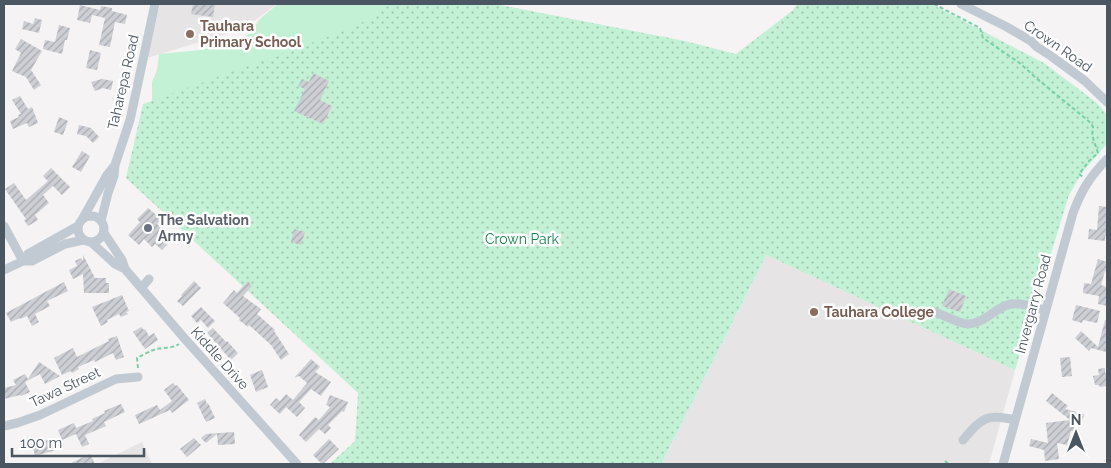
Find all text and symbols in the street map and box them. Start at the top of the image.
street label: Crown Road [1021,17,1095,75]
place label: Tauhara Primary School [200,18,302,50]
marker: Tauhara Primary School [184,28,196,40]
street label: Taharepa Road [104,33,142,131]
place label: The Salvation Army [158,212,249,244]
marker: The Salvation Army [142,222,154,234]
park label: Crown Park [485,231,560,247]
street label: Invergarry Road [1012,253,1054,355]
place label: Tauhara College [824,304,935,320]
marker: Tauhara College [808,306,820,318]
street label: Kiddle Drive [188,323,252,393]
street label: Tawa Street [27,364,103,410]
north arrow [1051,408,1101,458]
text: N [1071,412,1081,428]
scale bar [12,426,145,458]
text: 100 m [20,434,62,452]

